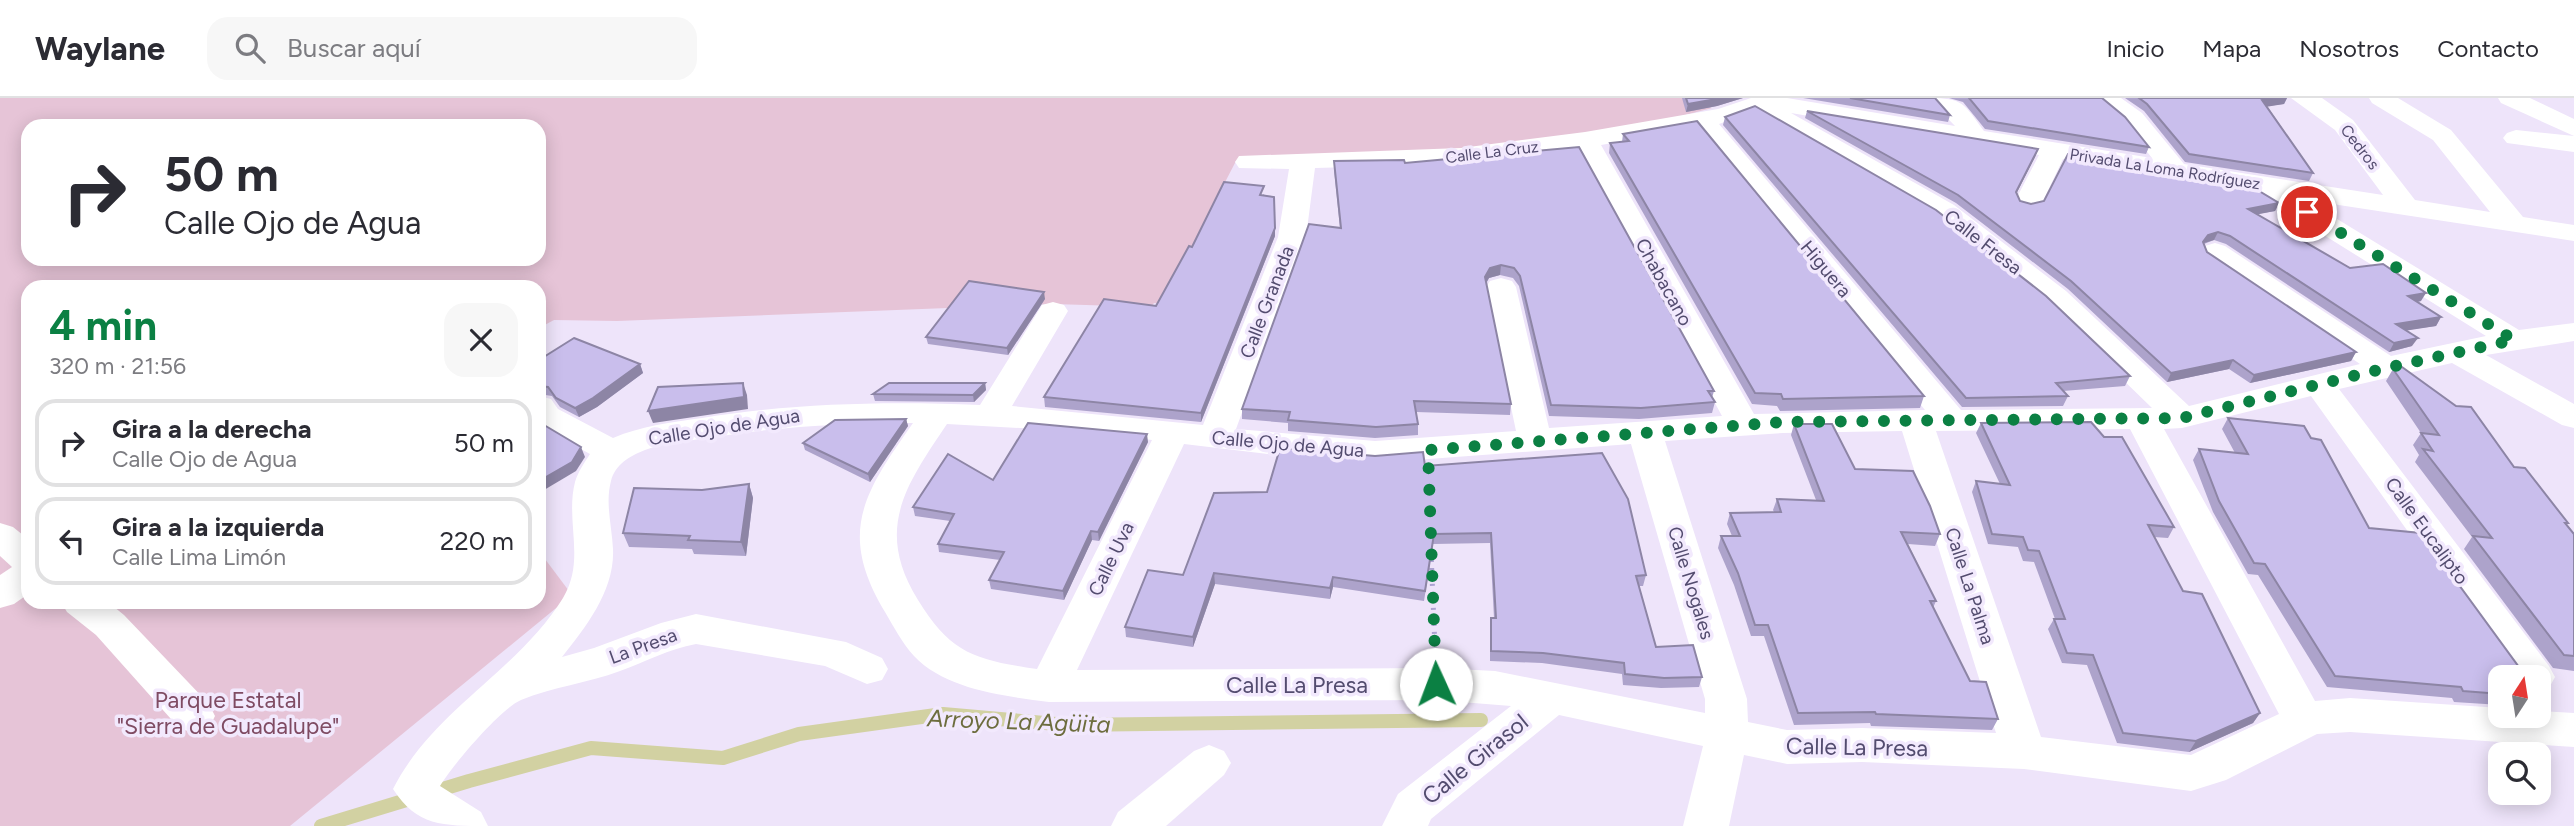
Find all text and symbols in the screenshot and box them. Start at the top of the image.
search box [207,17,697,80]
text: Waylane [35,29,165,68]
icon: search [231,29,269,67]
text: Buscar aquí [287,32,421,64]
text: Inicio [2106,34,2164,63]
text: Mapa [2202,34,2261,63]
text: Nosotros [2299,34,2399,63]
text: Contacto [2437,34,2539,63]
street label: Cedros [2337,121,2383,173]
street label: Calle La Cruz [1444,137,1540,167]
text: 50 m [164,144,279,203]
street label: Privada La Loma Rodríguez [2068,145,2262,193]
icon: right [49,147,140,238]
pin [2277,182,2337,242]
icon: arrive [2288,193,2326,231]
text: Calle Ojo de Agua [164,204,421,242]
street label: Calle Fresa [1940,205,2026,279]
street label: Chabacano [1631,234,1697,330]
street label: Higuera [1796,236,1856,302]
street label: Calle Granada [1235,243,1299,361]
text: 4 min [49,300,157,351]
button: close [444,303,518,377]
text: 320 m · 21:56 [49,352,186,380]
street label: Calle Ojo de Agua [647,404,801,450]
text: Gira a la derecha [112,413,312,445]
icon: right [53,424,91,462]
street label: Calle Ojo de Agua [1211,426,1365,462]
text: 50 m [454,427,514,459]
text: Calle Ojo de Agua [112,445,297,473]
street label: Calle Eucalipto [2380,473,2474,589]
text: Gira a la izquierda [112,511,324,543]
street label: Calle Uva [1083,518,1139,600]
icon: left [53,522,91,560]
street label: Calle Nogales [1663,524,1719,642]
text: 220 m [440,525,514,557]
street label: Calle La Palma [1940,525,2000,647]
text: Calle Lima Limón [112,543,286,571]
street label: La Presa [606,623,680,669]
position arrow [1399,647,1473,721]
north arrow [2488,665,2552,728]
map controls [2488,665,2551,805]
street label: Calle La Presa [1226,671,1368,699]
park label: Parque Estatal "Sierra de Guadalupe" [117,686,339,740]
water label: Arroyo La Agüita [926,703,1111,739]
street label: Calle Girasol [1416,708,1534,810]
street label: Calle La Presa [1786,732,1928,762]
button: search [2488,742,2551,805]

